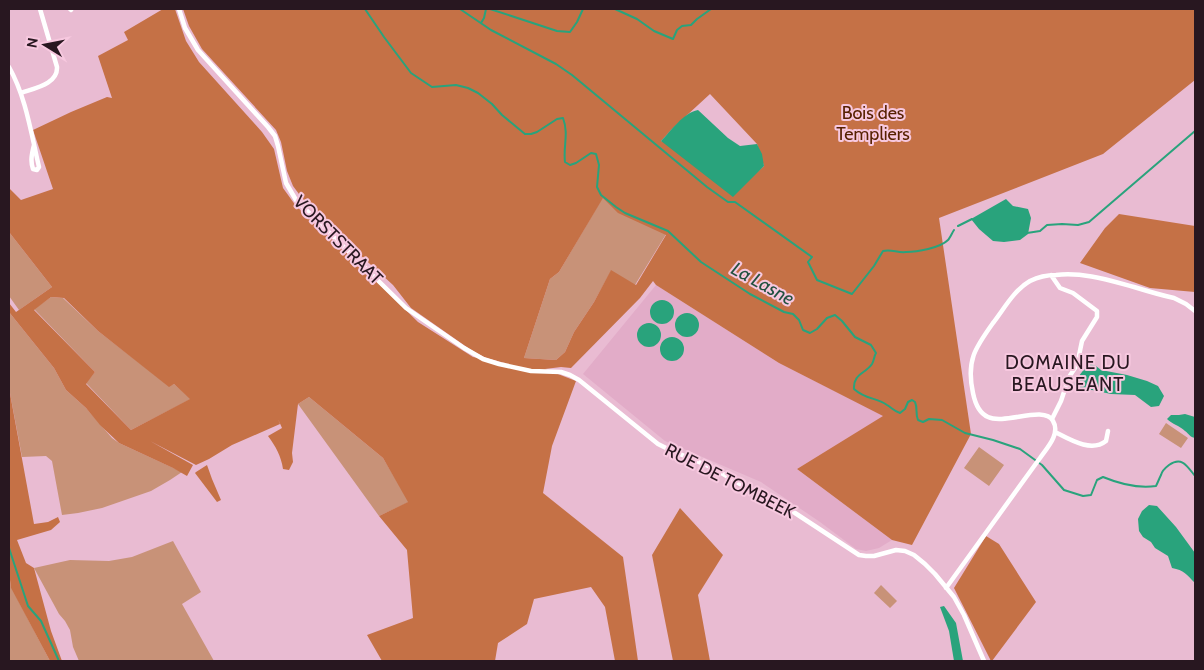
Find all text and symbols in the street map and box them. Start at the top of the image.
north arrow [20,20,70,70]
text: N [22,36,42,49]
park label: Bois des Templiers [836,102,910,145]
street label: VORSTSTRAAT [289,191,388,290]
water label: La Lasne [727,257,798,310]
district label: DOMAINE DU BEAUSEANT [1005,351,1131,396]
street label: RUE DE TOMBEEK [661,439,800,524]

